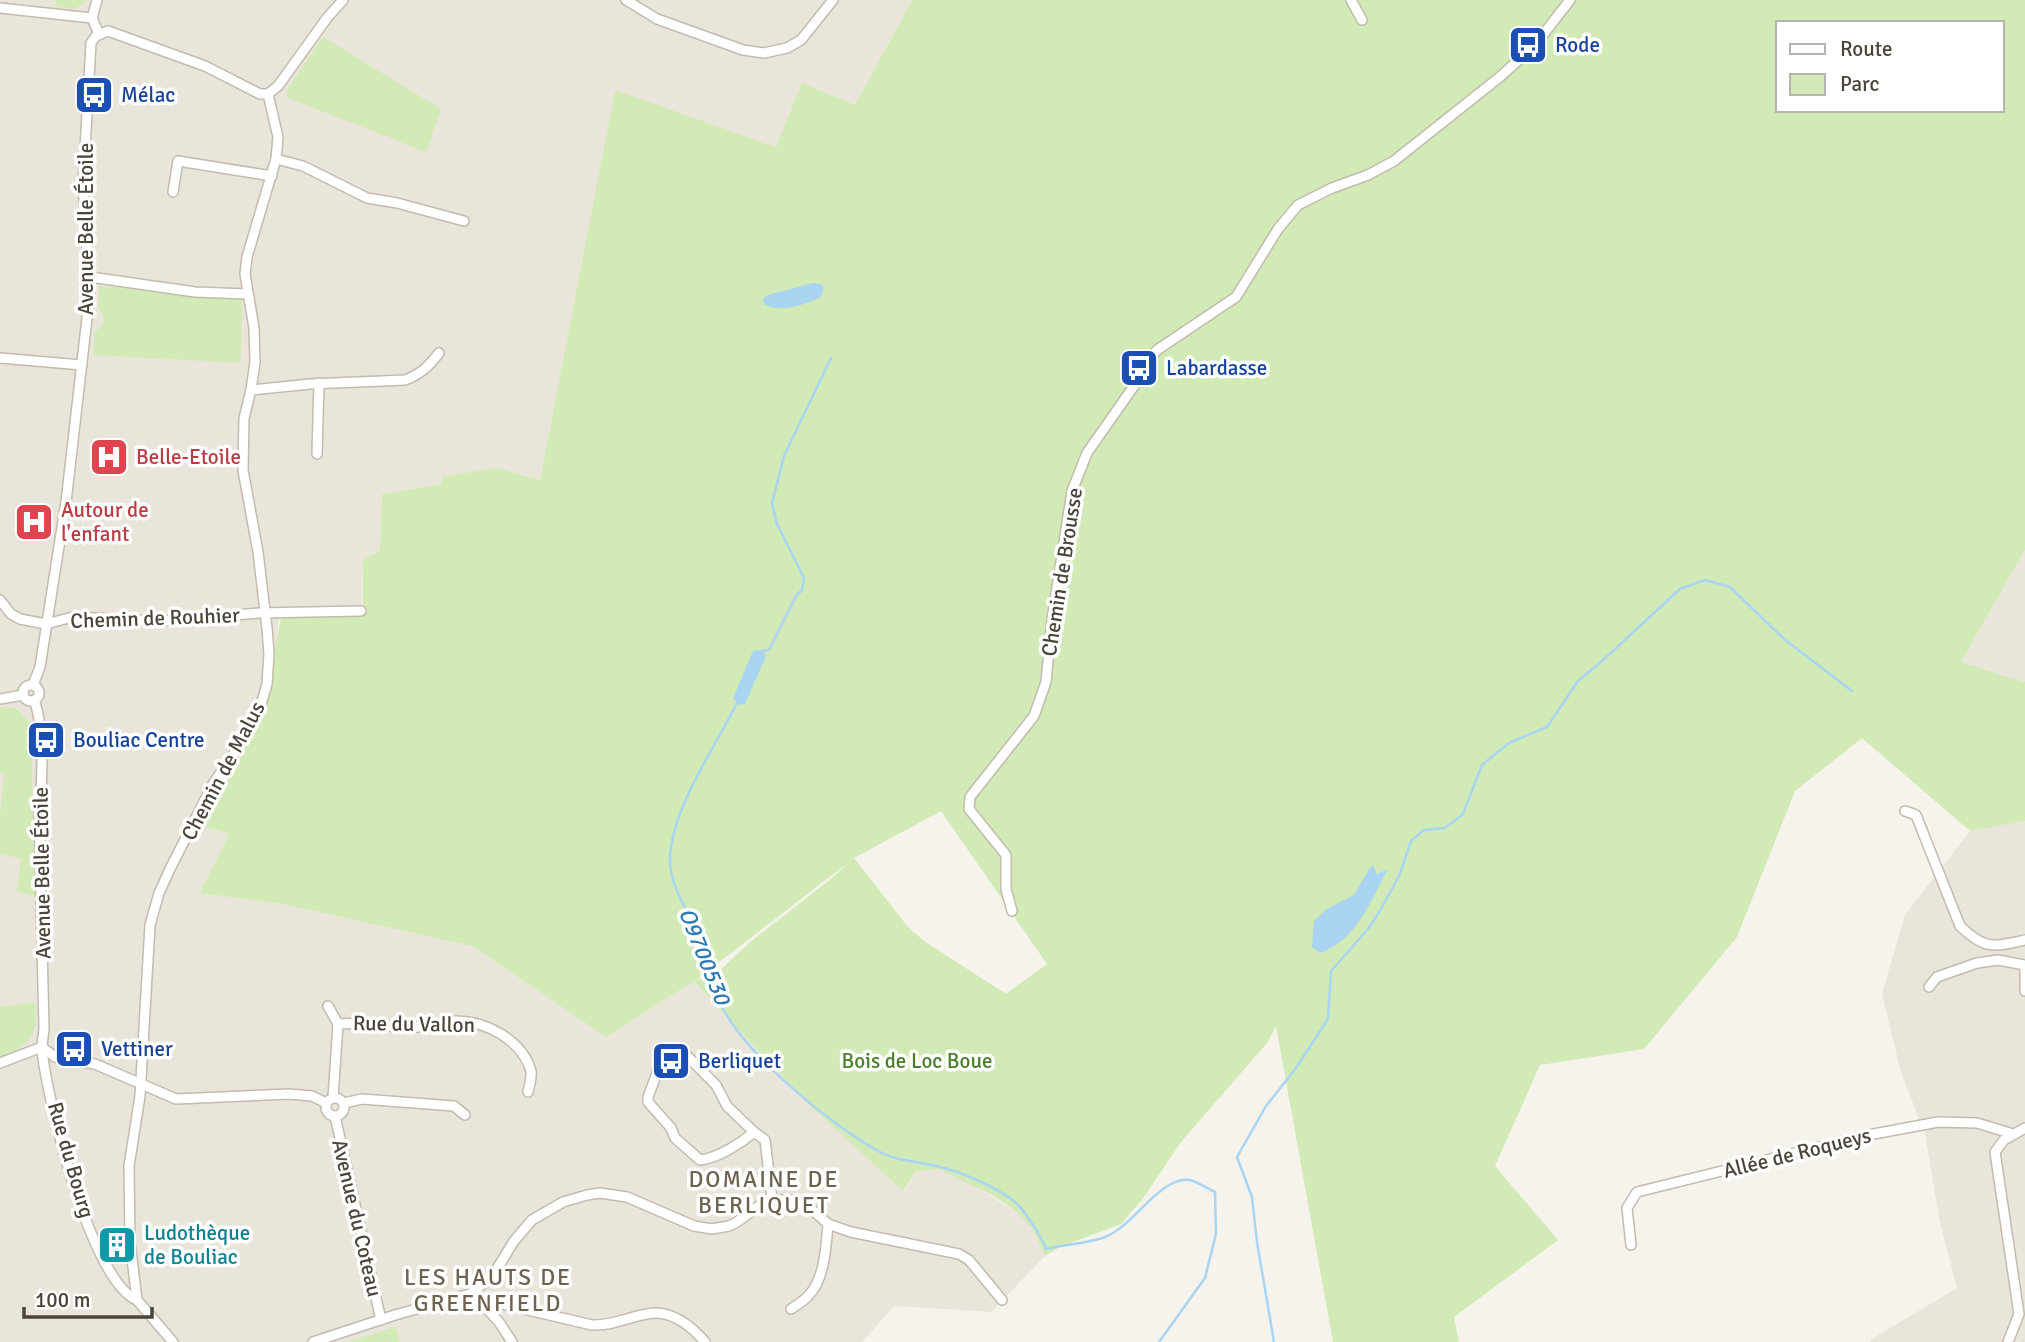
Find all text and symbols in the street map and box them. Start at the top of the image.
legend [1776,21,2004,112]
bus stop icon: Rode [1507,24,1549,66]
place label: Rode [1555,32,1600,58]
text: Route [1840,36,1892,62]
text: Parc [1840,71,1879,97]
bus stop icon: Mélac [73,74,115,116]
place label: Mélac [121,82,175,108]
street label: Avenue Belle Étoile [73,143,99,315]
bus stop icon: Labardasse [1118,347,1160,389]
place label: Labardasse [1166,355,1267,381]
hospital icon: Belle-Etoile [88,436,130,478]
place label: Belle-Etoile [136,444,241,470]
street label: Chemin de Brousse [1036,486,1088,658]
place label: Autour de l'enfant [61,497,149,547]
hospital icon: Autour de l'enfant [13,501,55,543]
street label: Chemin de Rouhier [70,602,240,634]
street label: Chemin de Malus [175,697,271,845]
bus stop icon: Bouliac Centre [25,719,67,761]
place label: Bouliac Centre [73,727,205,753]
street label: Avenue Belle Étoile [27,787,57,959]
water label: O9700530 [672,903,738,1010]
street label: Rue du Vallon [353,1010,475,1038]
bus stop icon: Vettiner [53,1028,95,1070]
place label: Vettiner [101,1036,173,1062]
bus stop icon: Berliquet [650,1040,692,1082]
place label: Berliquet [698,1048,781,1074]
park label: Bois de Loc Boue [842,1048,992,1074]
street label: Rue du Bourg [42,1099,100,1221]
street label: Allée de Roqueys [1720,1122,1874,1184]
street label: Avenue du Coteau [326,1137,388,1299]
district label: DOMAINE DE BERLIQUET [688,1165,840,1220]
place label: Ludothèque de Bouliac [144,1220,250,1270]
building icon: Ludothèque de Bouliac [96,1224,138,1266]
district label: LES HAUTS DE GREENFIELD [404,1263,572,1318]
scale bar [24,1276,152,1320]
text: 100 m [35,1287,90,1313]

